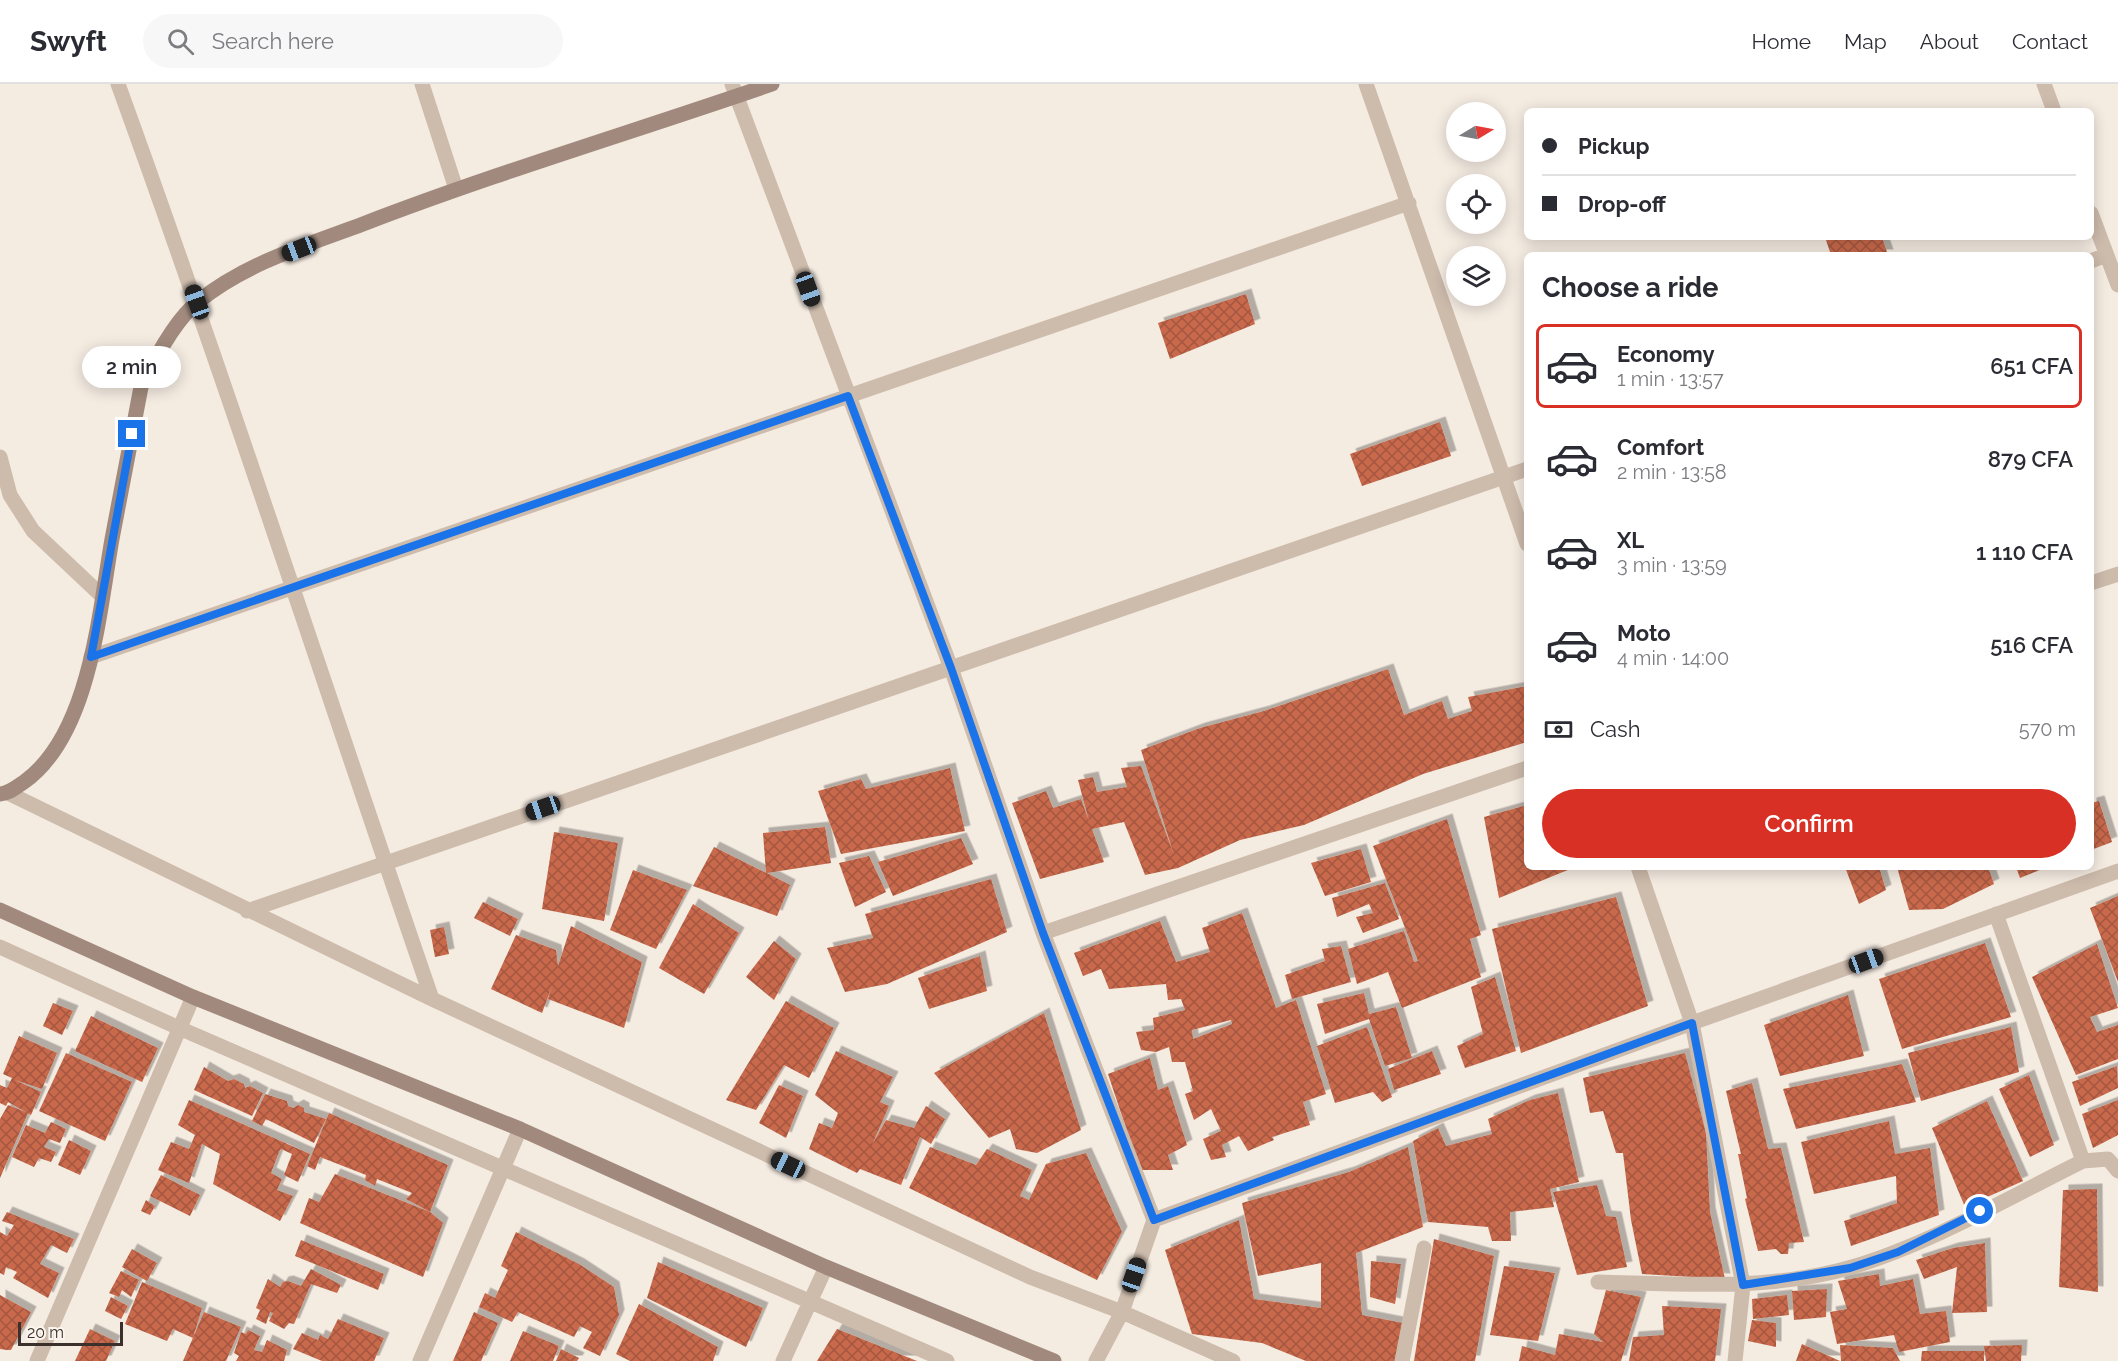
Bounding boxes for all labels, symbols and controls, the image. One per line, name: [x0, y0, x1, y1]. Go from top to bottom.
search box: [143, 14, 563, 68]
text: Swyft: [30, 25, 107, 58]
icon: search: [164, 25, 197, 58]
text: Search here: [212, 28, 334, 54]
text: Home: [1752, 29, 1811, 54]
text: Map: [1844, 29, 1887, 54]
text: About: [1920, 29, 1979, 54]
text: Contact: [2012, 29, 2088, 54]
north arrow: [1446, 102, 1506, 162]
map controls: [1446, 102, 1506, 306]
text: Pickup: [1578, 133, 1650, 159]
button: locate: [1446, 174, 1506, 234]
text: Drop-off: [1578, 191, 1666, 217]
car: [279, 234, 319, 264]
button: layers: [1446, 246, 1506, 306]
car: [793, 269, 823, 309]
text: Choose a ride: [1542, 272, 1718, 303]
car: [182, 282, 212, 322]
icon: car: [1545, 339, 1599, 393]
text: Economy: [1617, 341, 1715, 367]
callout: 2 min: [82, 347, 182, 389]
text: 651 CFA: [1990, 353, 2073, 379]
text: 2 min: [106, 355, 157, 379]
text: 1 min · 13:57: [1617, 367, 1724, 391]
route end: [118, 420, 145, 447]
icon: car: [1545, 432, 1599, 486]
text: Comfort: [1617, 434, 1704, 460]
text: 879 CFA: [1988, 446, 2073, 472]
text: 2 min · 13:58: [1617, 460, 1727, 484]
icon: car: [1545, 525, 1599, 579]
text: XL: [1617, 527, 1644, 553]
text: 1 110 CFA: [1976, 539, 2073, 565]
text: 3 min · 13:59: [1617, 553, 1727, 577]
icon: car: [1545, 618, 1599, 672]
text: Moto: [1617, 620, 1671, 646]
text: 516 CFA: [1990, 632, 2073, 658]
text: 4 min · 14:00: [1617, 646, 1729, 670]
icon: cash: [1542, 713, 1575, 746]
text: Cash: [1590, 716, 1641, 742]
text: 570 m: [2019, 717, 2076, 741]
button: Confirm: [1542, 789, 2076, 858]
car: [523, 794, 563, 822]
car: [1846, 946, 1886, 976]
car: [768, 1149, 808, 1181]
route start: [1966, 1197, 1993, 1224]
car: [1120, 1255, 1148, 1295]
scale bar: [18, 1319, 123, 1346]
text: 20 m: [27, 1323, 64, 1342]

